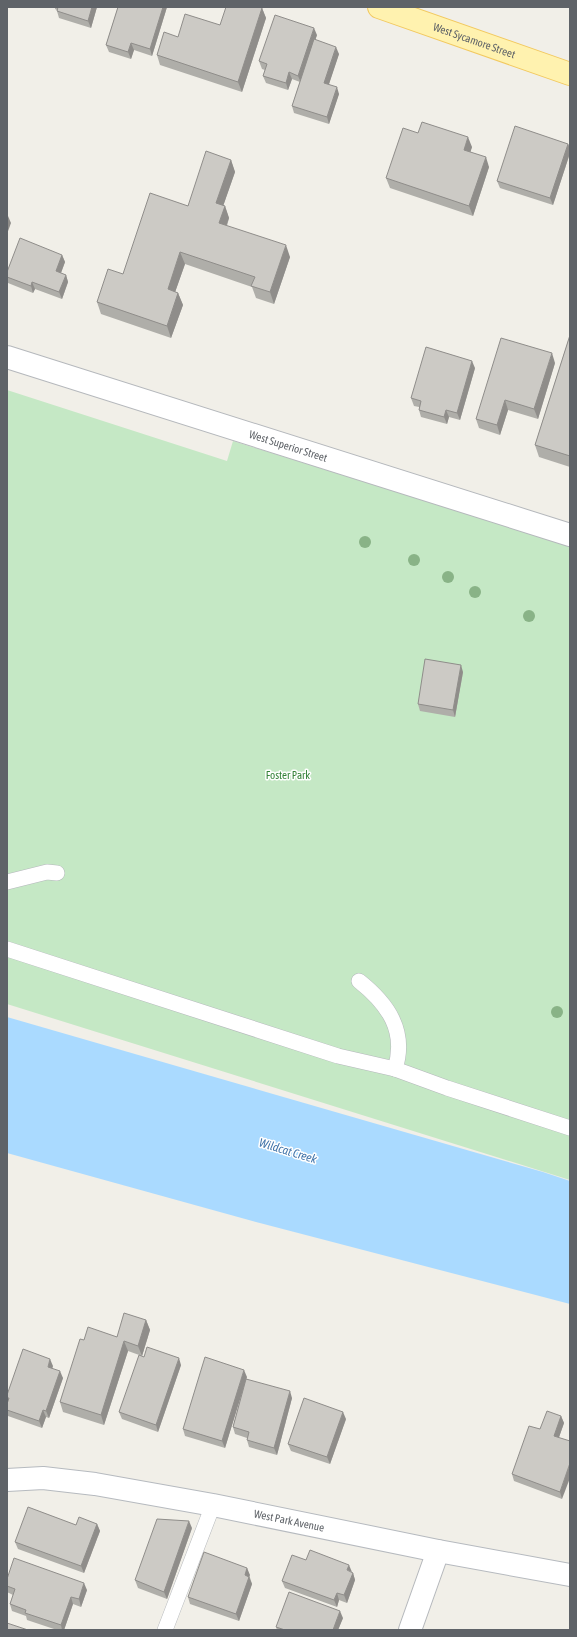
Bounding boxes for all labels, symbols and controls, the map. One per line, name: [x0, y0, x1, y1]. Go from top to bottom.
street label: West Sycamore Street: [432, 20, 517, 60]
street label: West Superior Street: [248, 428, 329, 464]
park label: Foster Park: [266, 769, 310, 781]
water label: Wildcat Creek: [257, 1136, 319, 1167]
street label: West Park Avenue: [253, 1508, 325, 1534]

